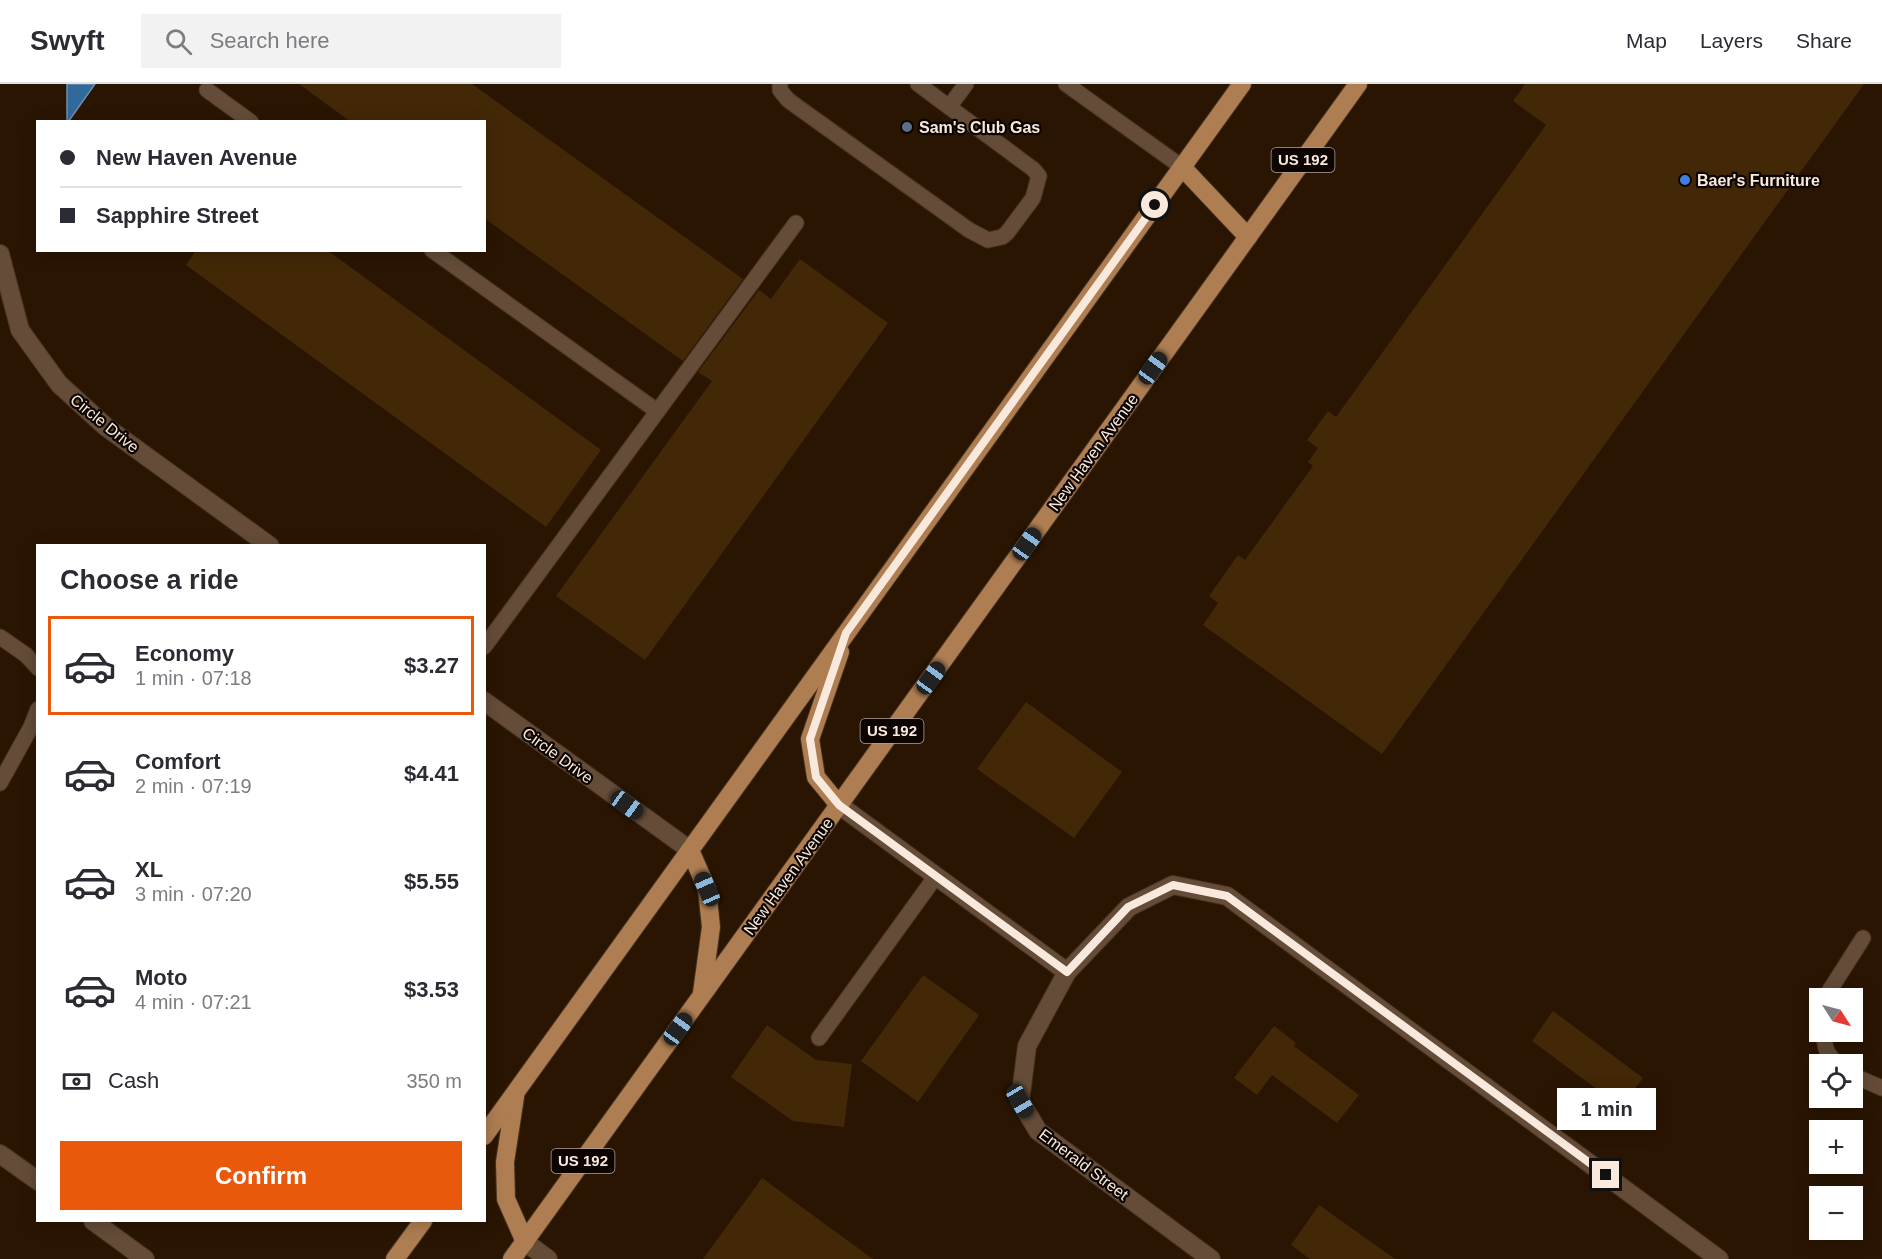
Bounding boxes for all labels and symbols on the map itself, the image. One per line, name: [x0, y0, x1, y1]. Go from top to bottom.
place label: Sam's Club Gas: [919, 119, 1040, 136]
marker: Sam's Club Gas: [900, 120, 914, 134]
road number: US 192: [1272, 148, 1334, 172]
place label: Baer's Furniture: [1697, 172, 1820, 189]
marker: Baer's Furniture: [1678, 173, 1692, 187]
route start: [1141, 191, 1168, 218]
car: [1135, 348, 1171, 388]
street label: New Haven Avenue: [1045, 390, 1142, 514]
street label: Circle Drive: [67, 391, 142, 456]
car: [1009, 524, 1045, 564]
car: [913, 658, 949, 698]
road number: US 192: [860, 719, 924, 743]
street label: Circle Drive: [519, 724, 596, 787]
car: [607, 787, 647, 823]
street label: New Haven Avenue: [740, 814, 837, 938]
car: [691, 869, 723, 909]
north arrow: [1809, 988, 1863, 1042]
car: [660, 1009, 696, 1049]
car: [1003, 1081, 1037, 1121]
callout: 1 min: [1556, 1088, 1656, 1130]
street label: Emerald Street: [1036, 1125, 1132, 1204]
road number: US 192: [552, 1149, 614, 1173]
route end: [1592, 1161, 1619, 1188]

